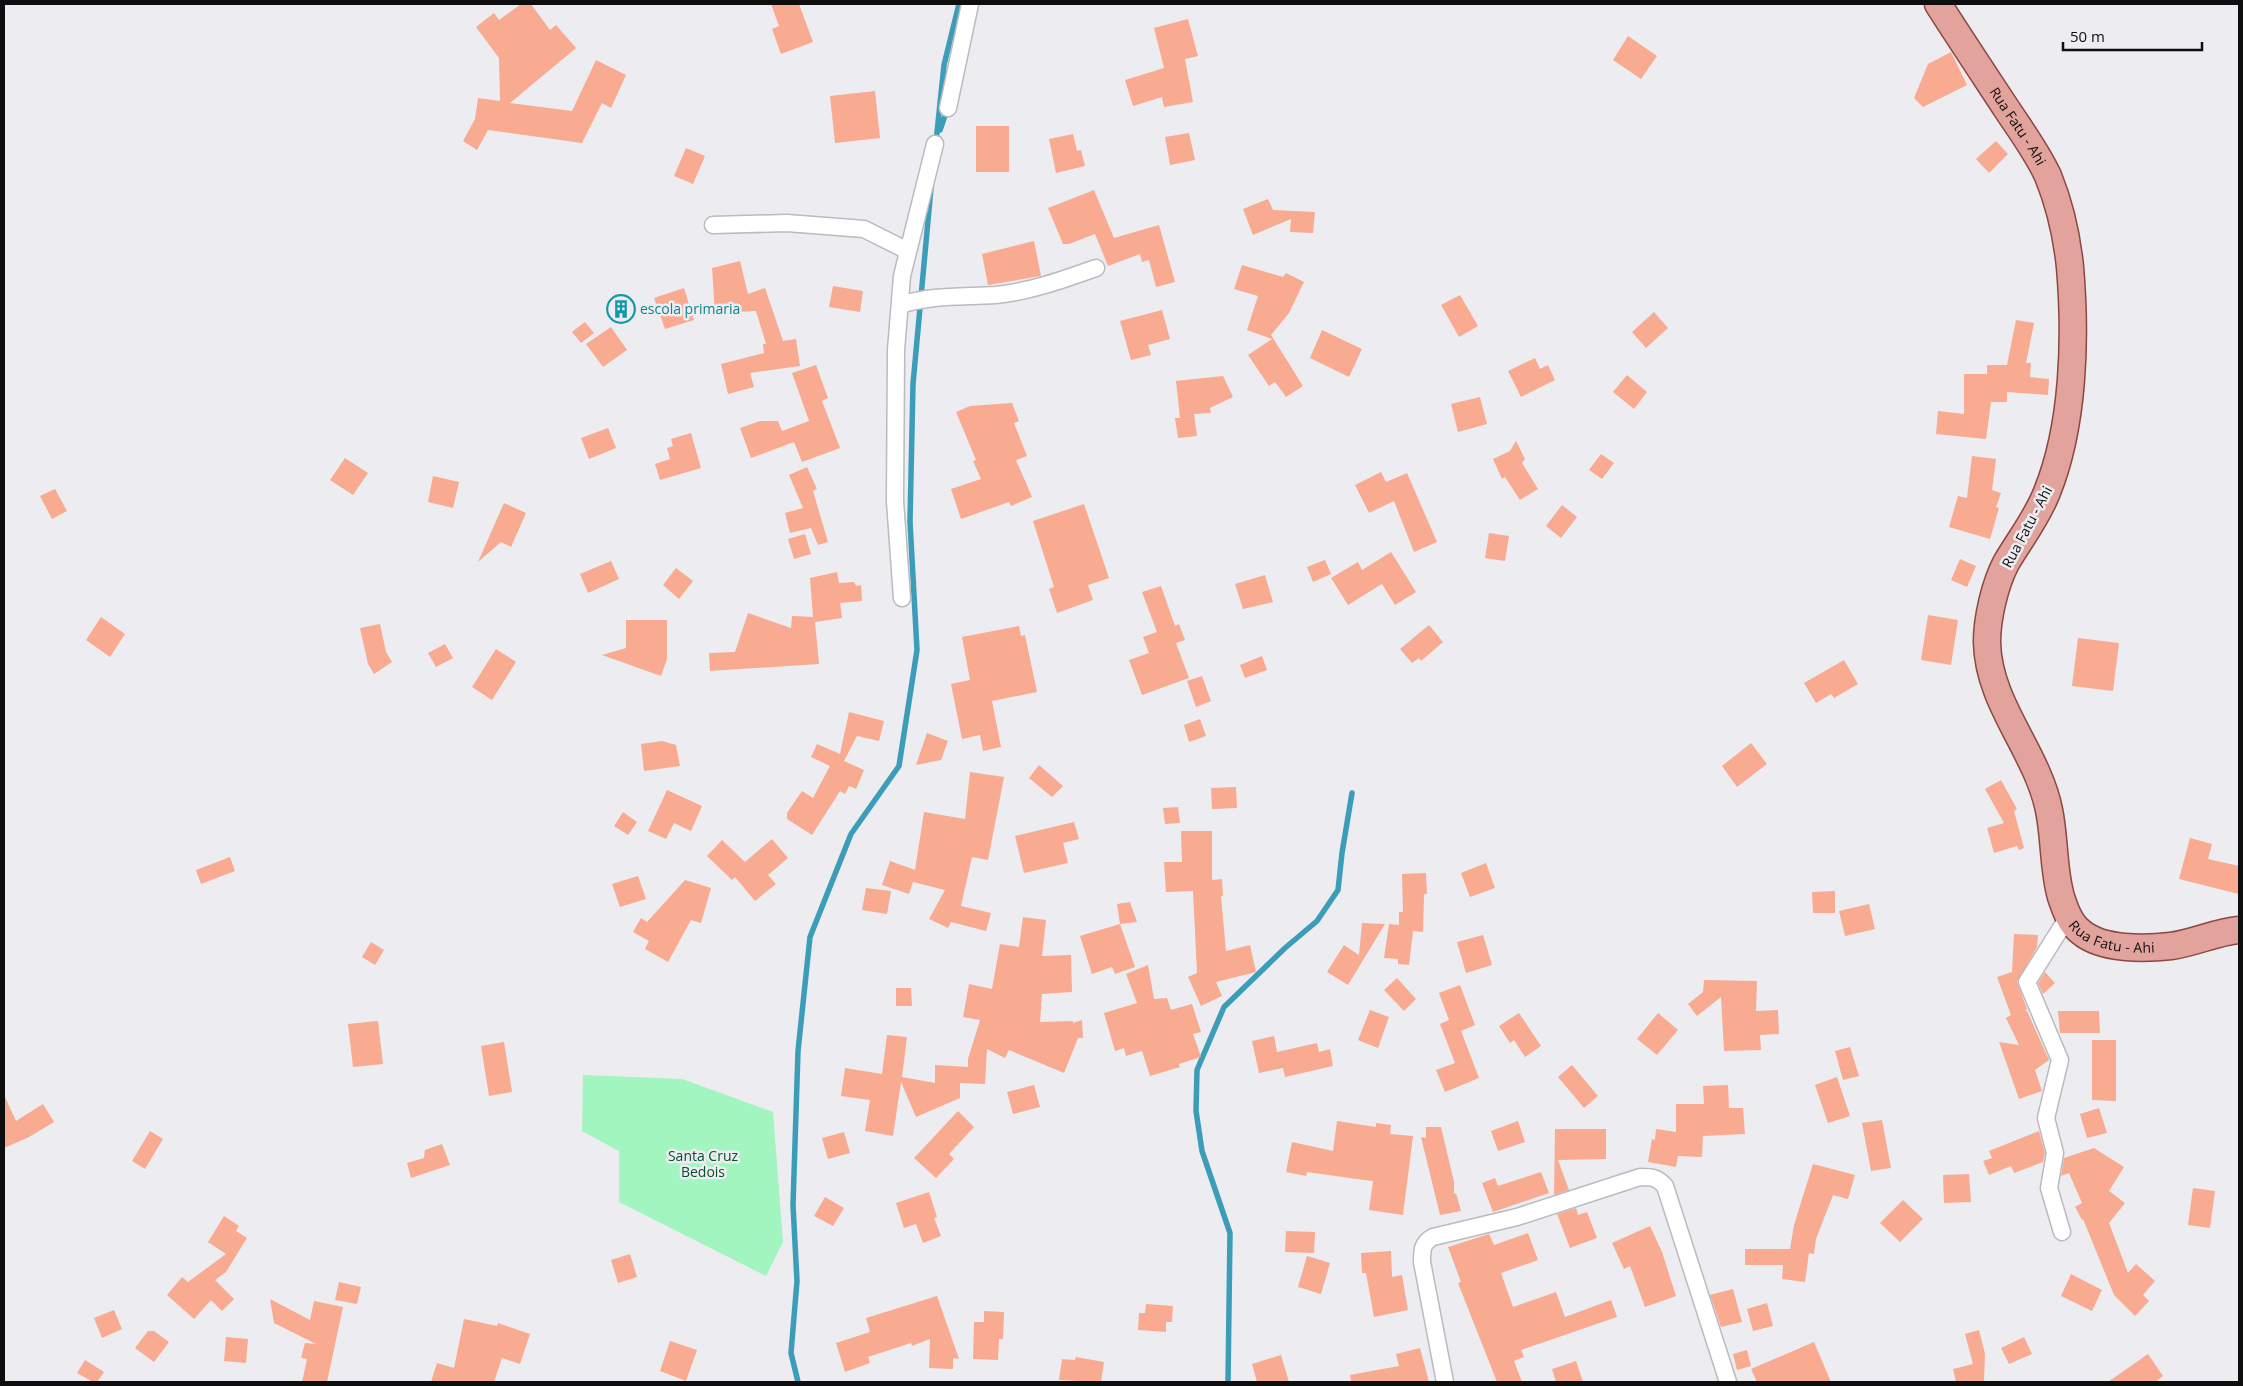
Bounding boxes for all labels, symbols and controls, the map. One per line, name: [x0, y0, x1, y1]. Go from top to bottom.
scale bar: [2063, 20, 2202, 52]
text: 50 m: [2070, 26, 2105, 46]
street label: Rua Fatu - Ahi: [1986, 83, 2051, 169]
building icon: escola primaria: [606, 294, 636, 324]
place label: escola primaria: [640, 299, 740, 318]
street label: Rua Fatu - Ahi: [1997, 483, 2056, 571]
street label: Rua Fatu - Ahi: [2065, 916, 2155, 957]
park label: Santa Cruz Bedois: [668, 1146, 739, 1181]

